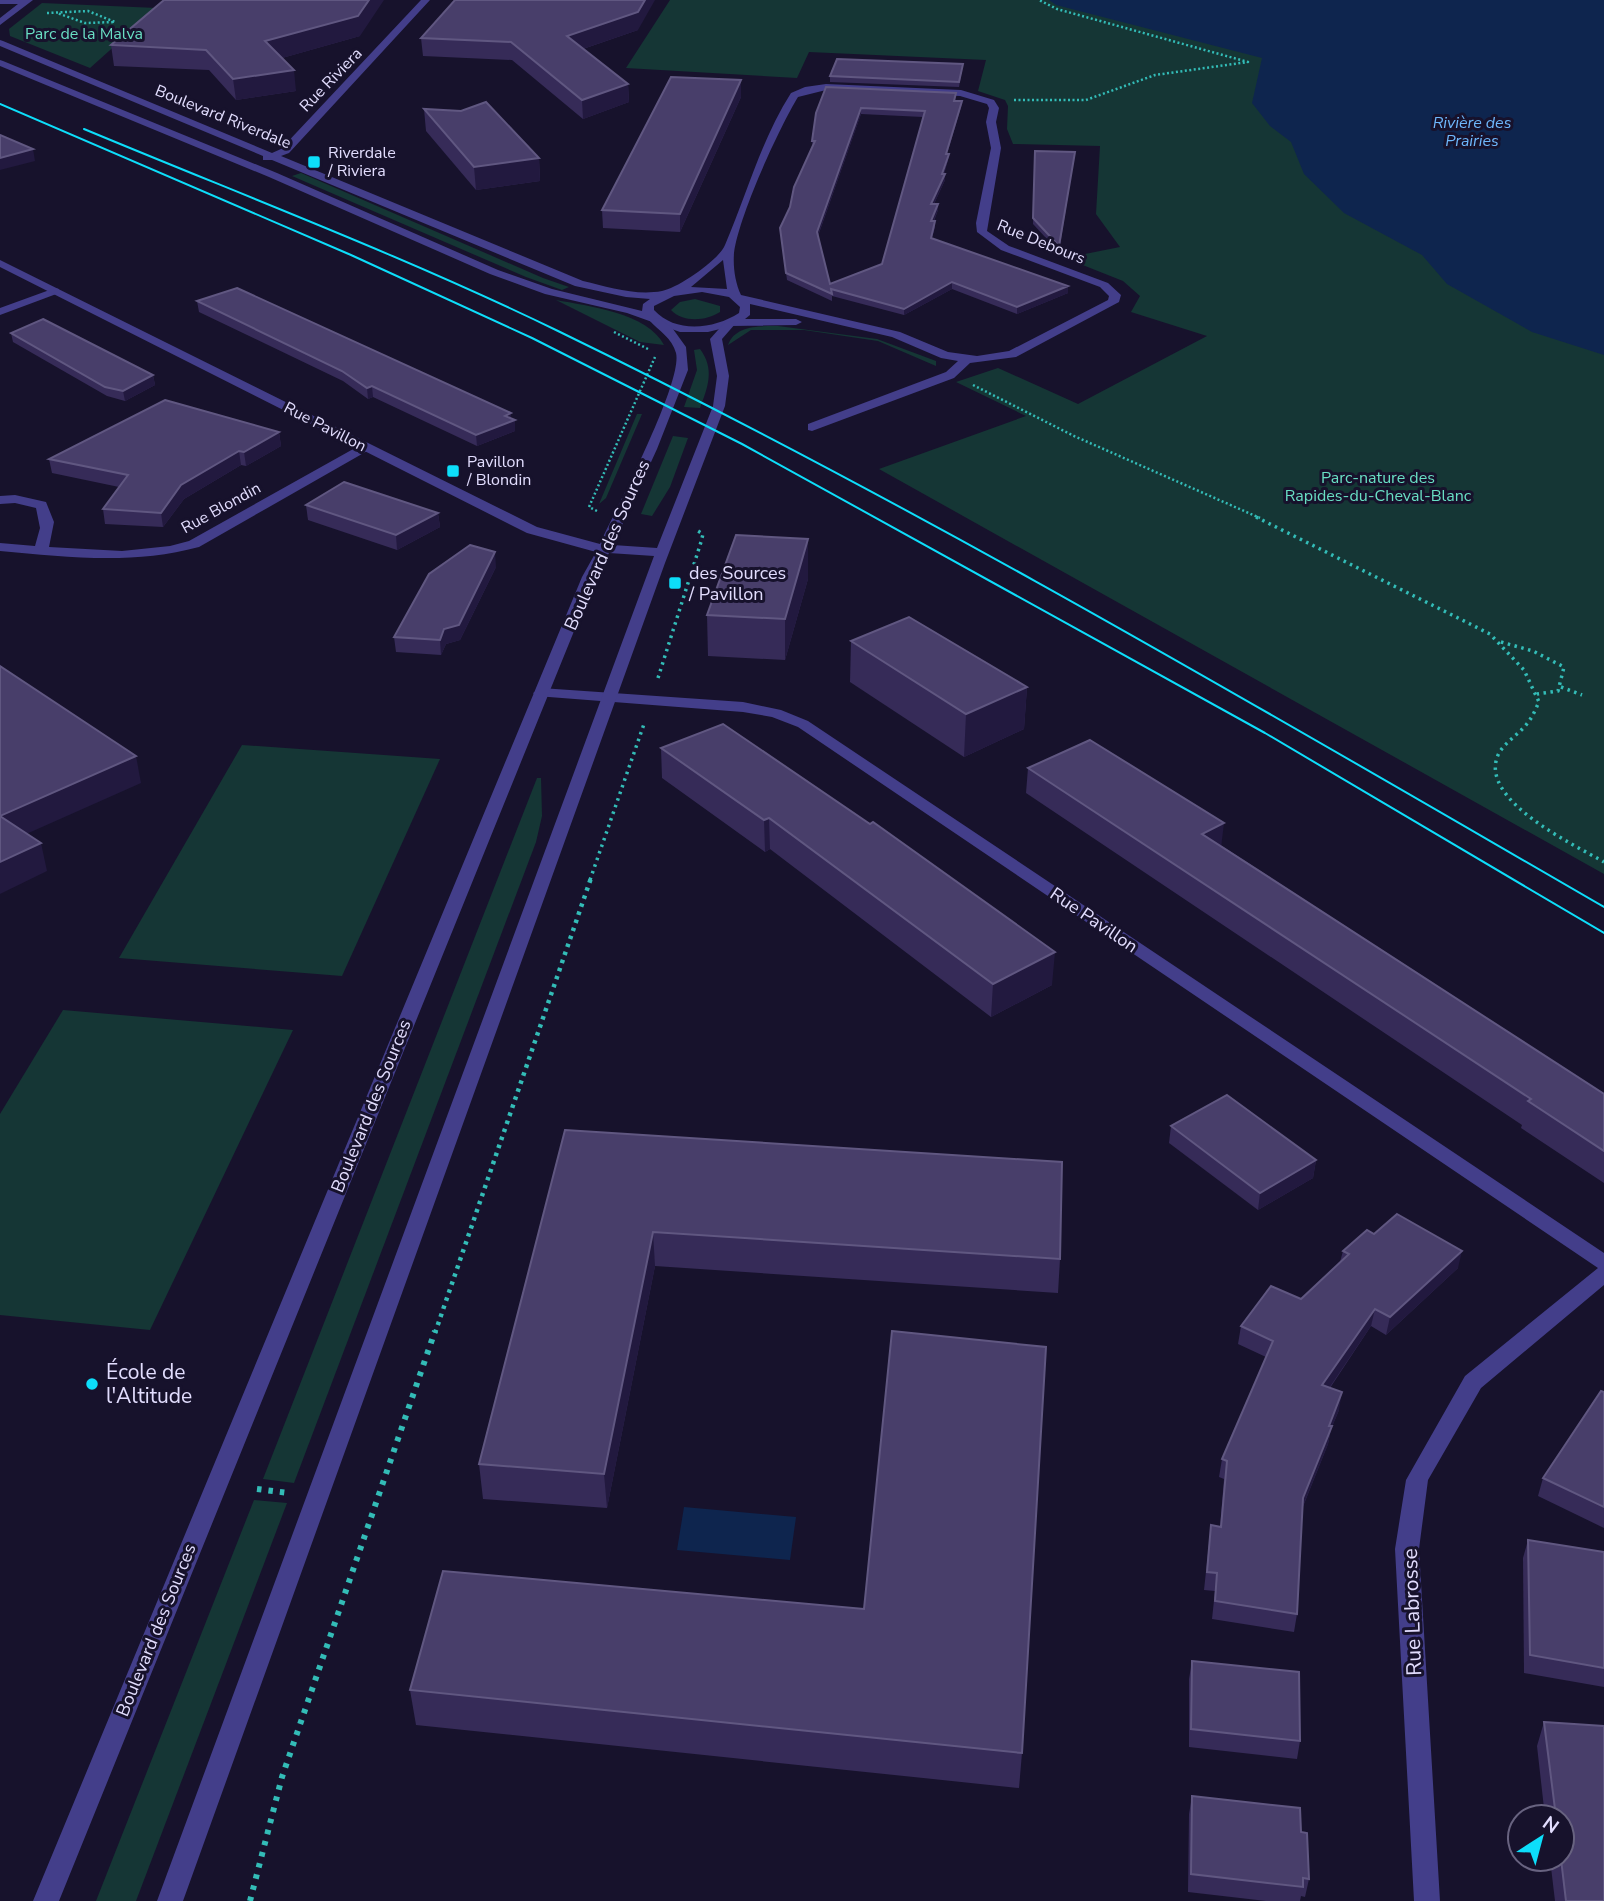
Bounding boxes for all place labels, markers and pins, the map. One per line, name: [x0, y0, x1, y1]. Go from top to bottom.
place label: Riverdale / Riviera: [327, 142, 396, 182]
marker: Riverdale / Riviera: [306, 154, 322, 170]
place label: Pavillon / Blondin: [466, 451, 531, 491]
marker: Pavillon / Blondin: [445, 463, 461, 479]
place label: des Sources / Pavillon: [688, 561, 786, 606]
marker: des Sources / Pavillon: [667, 575, 683, 591]
place label: École de l'Altitude: [106, 1358, 192, 1410]
marker: École de l'Altitude: [84, 1376, 100, 1392]

